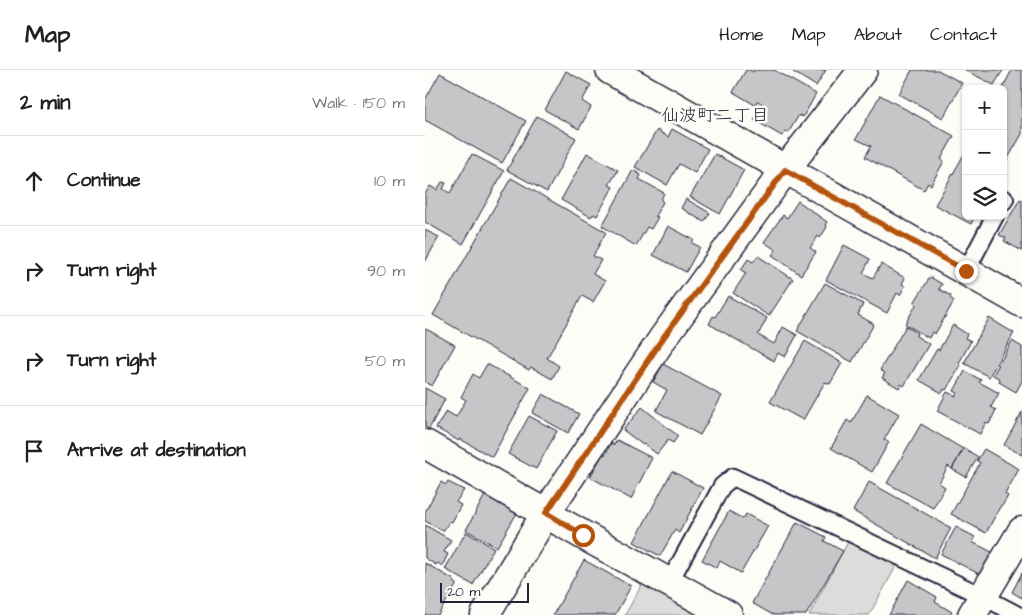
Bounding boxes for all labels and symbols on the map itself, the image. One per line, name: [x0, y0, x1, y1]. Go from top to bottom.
district label: 仙波町二丁目: [661, 103, 769, 128]
route end: [955, 260, 978, 283]
route start: [572, 524, 595, 547]
scale bar: [440, 580, 529, 603]

